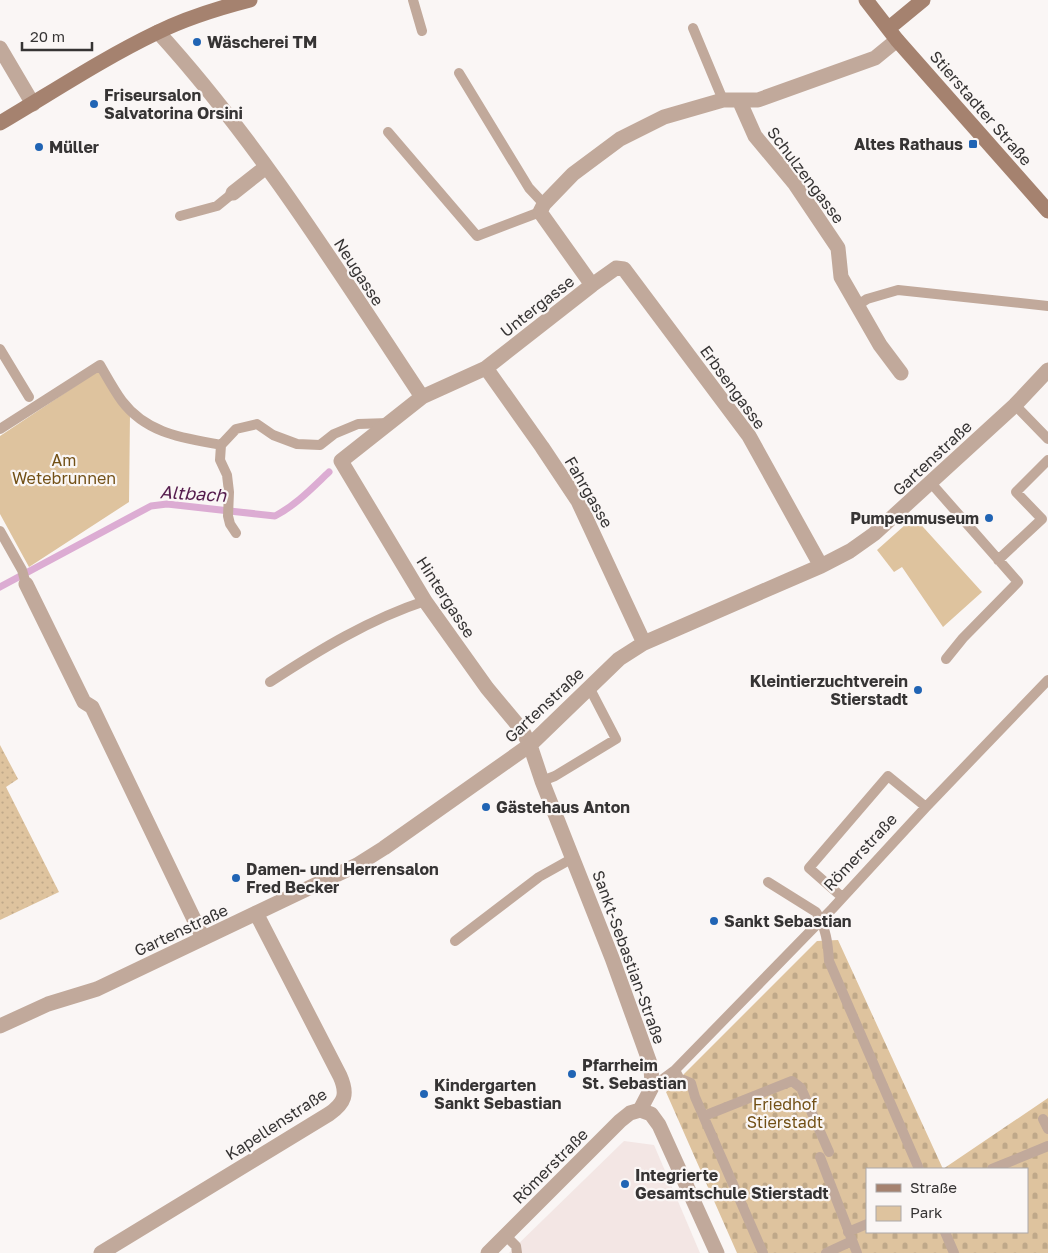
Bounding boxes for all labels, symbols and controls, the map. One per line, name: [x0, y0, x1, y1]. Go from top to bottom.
scale bar: [22, 20, 92, 52]
text: 20 m: [30, 27, 65, 45]
place label: Wäscherei TM: [207, 32, 317, 52]
marker: Wäscherei TM: [191, 36, 203, 48]
street label: Stierstadter Straße: [926, 46, 1036, 170]
place label: Friseursalon Salvatorina Orsini: [104, 85, 243, 123]
marker: Friseursalon Salvatorina Orsini: [88, 98, 100, 110]
street label: Schulzengasse: [763, 123, 849, 227]
place label: Altes Rathaus: [854, 134, 963, 154]
place label: Müller: [49, 137, 99, 157]
marker: Altes Rathaus: [967, 138, 979, 150]
marker: Müller: [33, 141, 45, 153]
street label: Neugasse: [330, 235, 388, 309]
street label: Untergasse: [496, 271, 578, 341]
street label: Erbsengasse: [696, 341, 770, 433]
street label: Gartenstraße: [888, 416, 976, 500]
park label: Am Wetebrunnen: [12, 450, 116, 488]
street label: Fahrgasse: [561, 453, 617, 531]
water label: Altbach: [159, 480, 228, 506]
place label: Pumpenmuseum: [850, 508, 979, 528]
marker: Pumpenmuseum: [983, 512, 995, 524]
street label: Hintergasse: [412, 553, 480, 641]
street label: Gartenstraße: [500, 663, 588, 747]
place label: Kleintierzuchtverein Stierstadt: [750, 671, 908, 709]
marker: Kleintierzuchtverein Stierstadt: [912, 684, 924, 696]
place label: Gästehaus Anton: [496, 797, 630, 817]
marker: Gästehaus Anton: [480, 801, 492, 813]
street label: Römerstraße: [819, 809, 901, 895]
place label: Damen- und Herrensalon Fred Becker: [246, 859, 439, 897]
street label: Sankt-Sebastian-Straße: [588, 868, 670, 1046]
marker: Damen- und Herrensalon Fred Becker: [230, 872, 242, 884]
street label: Gartenstraße: [131, 900, 231, 960]
place label: Sankt Sebastian: [724, 911, 852, 931]
marker: Sankt Sebastian: [708, 915, 720, 927]
place label: Pfarrheim St. Sebastian: [582, 1055, 686, 1093]
marker: Pfarrheim St. Sebastian: [566, 1068, 578, 1080]
place label: Kindergarten Sankt Sebastian: [434, 1075, 562, 1113]
street label: Kapellenstraße: [222, 1084, 330, 1164]
marker: Kindergarten Sankt Sebastian: [418, 1088, 430, 1100]
park label: Friedhof Stierstadt: [747, 1094, 823, 1132]
street label: Römerstraße: [508, 1124, 592, 1208]
place label: Integrierte Gesamtschule Stierstadt: [635, 1165, 829, 1203]
legend: [866, 1168, 1028, 1233]
marker: Integrierte Gesamtschule Stierstadt: [619, 1178, 631, 1190]
text: Straße: [910, 1178, 957, 1196]
text: Park: [910, 1203, 943, 1221]

